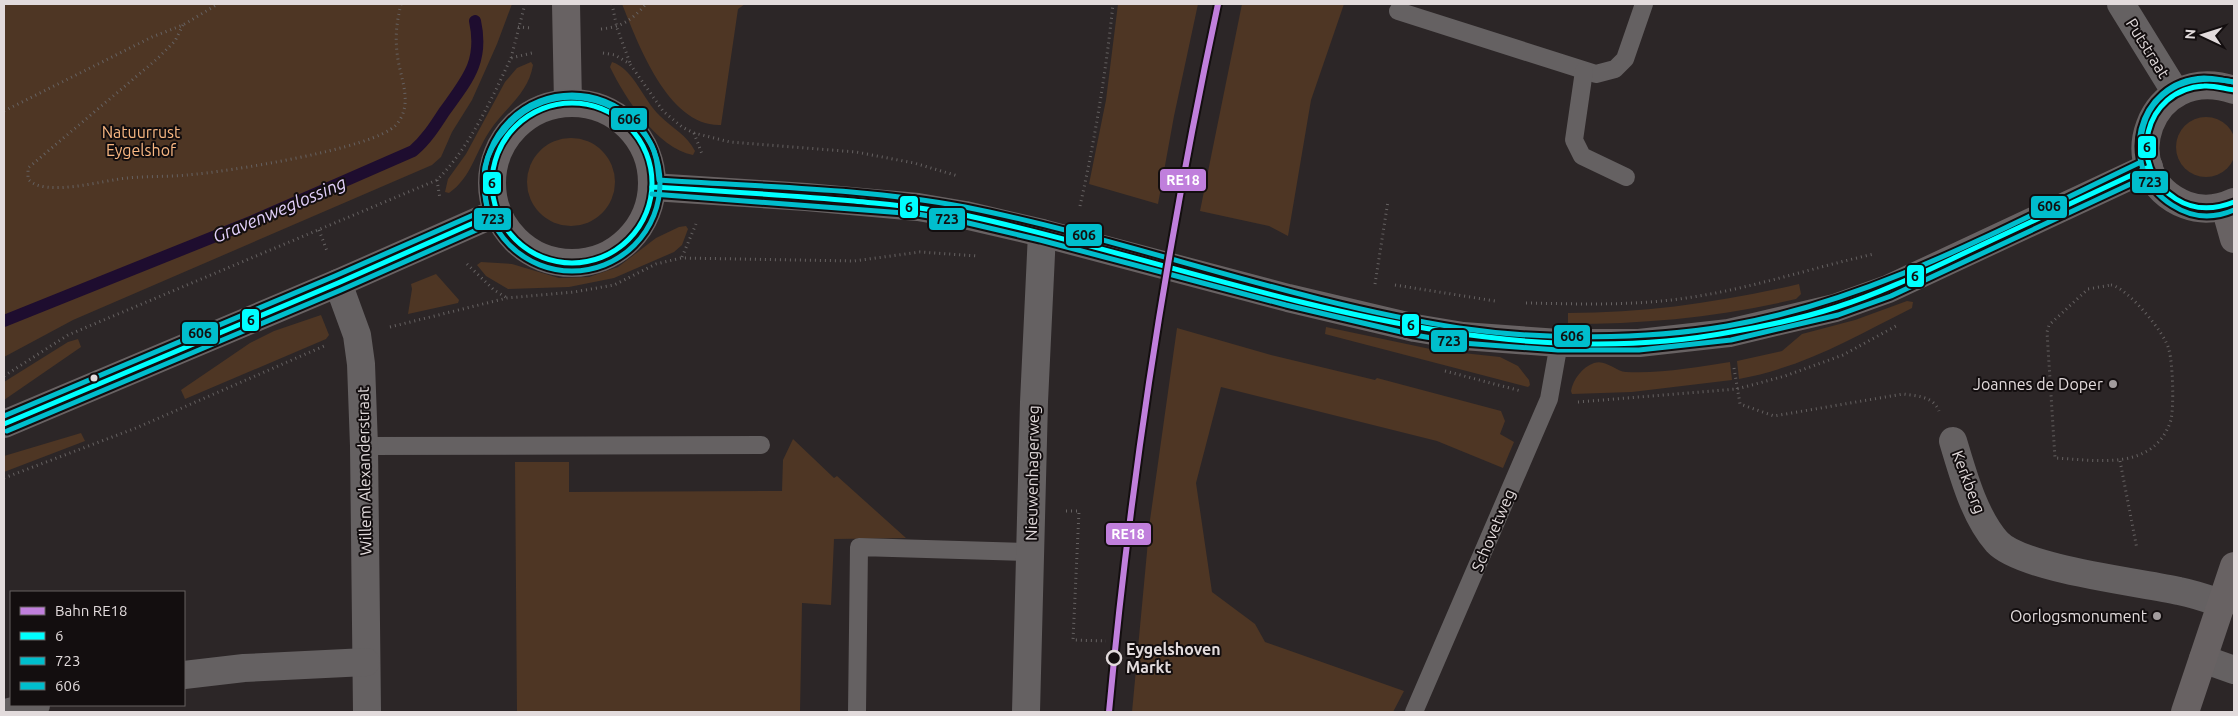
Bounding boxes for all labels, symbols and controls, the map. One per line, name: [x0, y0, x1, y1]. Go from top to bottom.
north arrow: [2178, 10, 2228, 60]
street label: Putstraat: [2123, 15, 2174, 82]
text: N: [2182, 28, 2198, 40]
line badge: 606: [610, 107, 648, 131]
text: 606: [617, 111, 641, 127]
park label: Natuurrust Eygelshof: [102, 123, 181, 159]
line badge: 6: [2137, 135, 2157, 159]
text: 6: [2143, 139, 2151, 155]
line badge: RE18: [1159, 168, 1207, 192]
line badge: 723: [2131, 170, 2169, 194]
line badge: 6: [482, 171, 502, 195]
water label: Gravenweglossing: [209, 172, 349, 246]
text: RE18: [1166, 172, 1200, 188]
text: 723: [2138, 174, 2162, 190]
text: 6: [488, 175, 496, 191]
line badge: 6: [899, 195, 919, 219]
line badge: 606: [2030, 195, 2068, 219]
text: 606: [2037, 198, 2061, 214]
text: 6: [905, 199, 913, 215]
line badge: 723: [473, 207, 512, 231]
line badge: 723: [928, 207, 966, 231]
text: 723: [481, 211, 505, 227]
text: 723: [935, 211, 959, 227]
line badge: 606: [1065, 223, 1103, 247]
text: 606: [1072, 227, 1096, 243]
line badge: 6: [1906, 264, 1925, 288]
text: 6: [1911, 268, 1919, 284]
line badge: 6: [241, 308, 260, 332]
text: 6: [247, 312, 255, 328]
line badge: 6: [1401, 313, 1420, 337]
text: 6: [1407, 317, 1415, 333]
line badge: 606: [181, 321, 219, 345]
line badge: 606: [1553, 324, 1591, 348]
text: 606: [188, 325, 212, 341]
text: 606: [1560, 328, 1584, 344]
line badge: 723: [1430, 329, 1468, 353]
text: 723: [1437, 333, 1461, 349]
unlabelled marker: [89, 373, 99, 383]
place label: Joannes de Doper: [1973, 375, 2103, 393]
marker: Joannes de Doper: [2107, 378, 2119, 390]
street label: Willem Alexanderstraat: [354, 386, 374, 556]
street label: Nieuwenhagerweg: [1022, 405, 1042, 541]
street label: Kerkberg: [1949, 448, 1989, 516]
street label: Schovetweg: [1468, 486, 1518, 574]
line badge: RE18: [1105, 522, 1152, 546]
text: RE18: [1111, 526, 1145, 542]
legend: [10, 591, 185, 706]
text: Bahn RE18: [55, 602, 128, 619]
place label: Oorlogsmonument: [2010, 607, 2148, 625]
marker: Oorlogsmonument: [2151, 610, 2163, 622]
text: 6: [55, 627, 63, 644]
place label: Eygelshoven Markt: [1126, 640, 1221, 676]
marker: Eygelshoven Markt: [1106, 650, 1122, 666]
text: 723: [55, 652, 80, 669]
text: 606: [55, 677, 80, 694]

